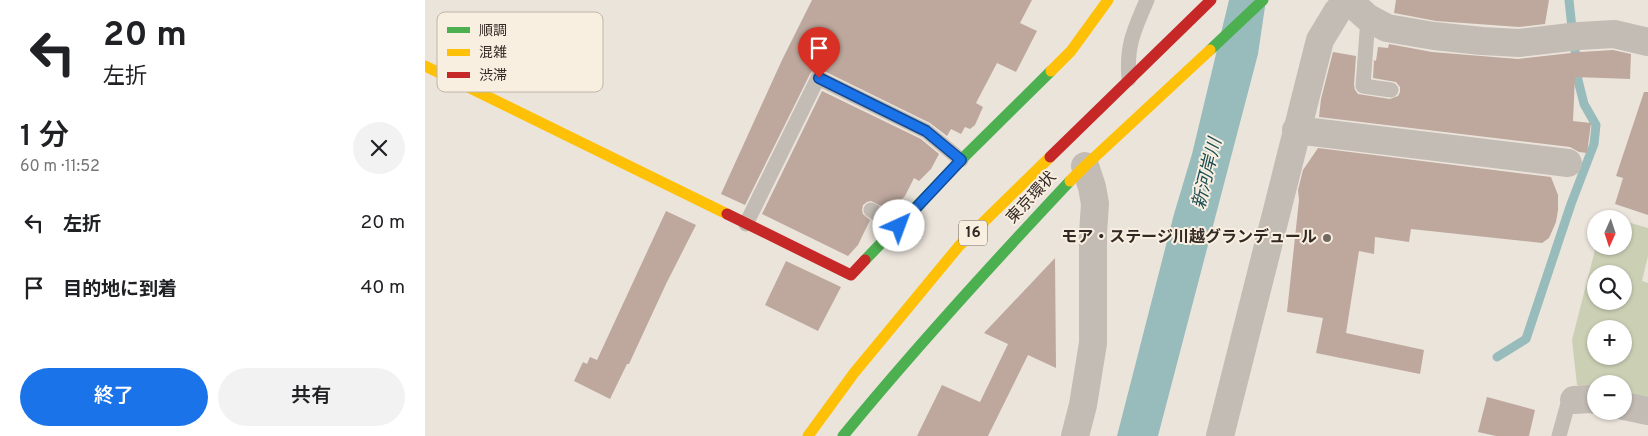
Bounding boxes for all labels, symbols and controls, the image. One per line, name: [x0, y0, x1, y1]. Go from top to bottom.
legend: [437, 12, 603, 92]
text: 20 m: [103, 14, 187, 58]
icon: left: [20, 20, 85, 85]
text: 順調: [479, 23, 507, 40]
pin: [798, 27, 840, 78]
icon: arrive: [805, 34, 833, 62]
text: 混雑: [479, 44, 507, 62]
text: 左折: [103, 64, 147, 91]
text: 渋滞: [479, 68, 507, 85]
text: 1 分: [20, 119, 69, 156]
button: close: [353, 122, 405, 174]
water label: 新河岸川: [1188, 134, 1228, 212]
text: 60 m · 11:52: [20, 157, 100, 177]
street label: 東京環状: [1003, 168, 1061, 228]
position arrow: [872, 199, 924, 251]
icon: left: [20, 209, 48, 237]
north arrow: [1587, 210, 1633, 255]
map controls: [1587, 210, 1632, 420]
text: 20 m: [361, 211, 405, 235]
text: 左折: [63, 213, 101, 237]
road number: 16: [959, 220, 987, 246]
place label: モア・ステージ川越グランデュール: [1061, 227, 1317, 248]
marker: モア・ステージ川越グランデュール: [1321, 232, 1333, 244]
button: search: [1587, 265, 1632, 310]
icon: arrive: [20, 274, 48, 302]
text: 40 m: [360, 276, 405, 300]
text: 目的地に到着: [63, 278, 177, 302]
button: +: [1587, 320, 1632, 365]
button: 終了: [20, 368, 208, 426]
button: 共有: [218, 368, 405, 426]
button: −: [1587, 375, 1632, 420]

